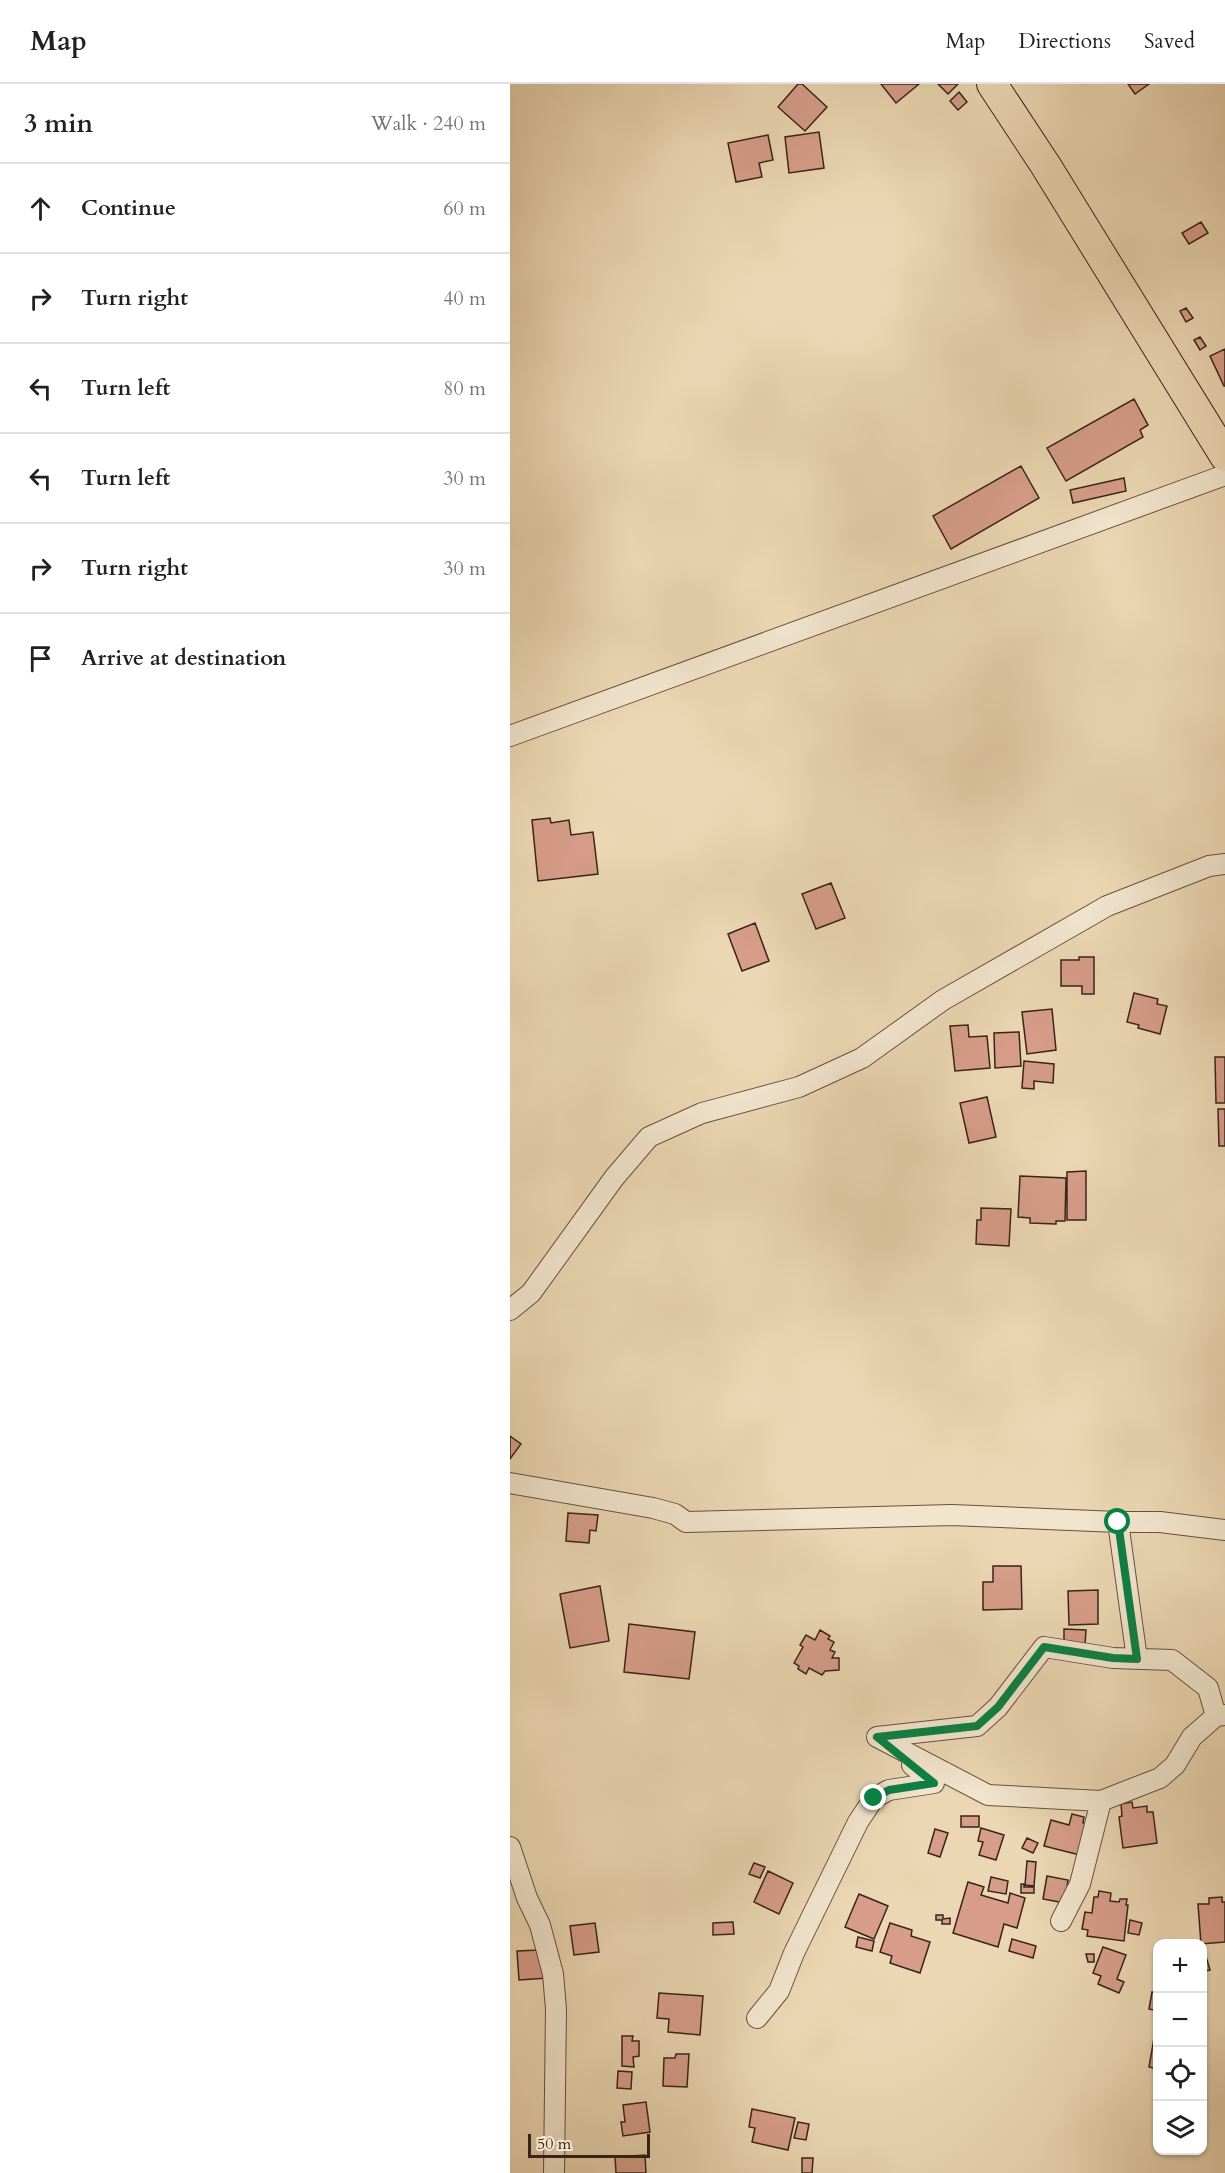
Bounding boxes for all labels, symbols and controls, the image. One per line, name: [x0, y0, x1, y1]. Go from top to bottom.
text: Map: [30, 22, 87, 60]
text: Map: [945, 27, 985, 56]
text: Directions: [1018, 27, 1111, 56]
text: Saved: [1144, 27, 1195, 56]
text: 3 min: [24, 106, 93, 141]
text: Walk · 240 m: [371, 110, 486, 137]
icon: ahead: [24, 192, 57, 225]
text: Continue: [81, 193, 176, 223]
text: 60 m: [443, 195, 486, 222]
icon: right: [24, 282, 57, 315]
text: Turn right: [81, 283, 188, 313]
text: 40 m: [443, 285, 486, 312]
icon: left: [24, 372, 57, 405]
text: Turn left: [81, 373, 170, 403]
text: 80 m: [443, 375, 486, 402]
icon: left: [24, 462, 57, 495]
text: Turn left: [81, 463, 170, 493]
text: 30 m: [443, 465, 486, 492]
icon: right: [24, 552, 57, 585]
text: Turn right: [81, 553, 188, 583]
text: 30 m: [443, 555, 486, 582]
icon: arrive: [24, 642, 57, 675]
text: Arrive at destination: [81, 643, 286, 673]
route start: [1104, 1508, 1130, 1534]
route end: [860, 1784, 886, 1810]
map controls: [1153, 1939, 1207, 2155]
button: +: [1153, 1939, 1207, 1993]
button: −: [1153, 1993, 1207, 2047]
button: locate: [1153, 2047, 1207, 2101]
button: layers: [1153, 2101, 1207, 2155]
scale bar: [528, 2131, 650, 2158]
text: 50 m: [537, 2133, 571, 2155]

